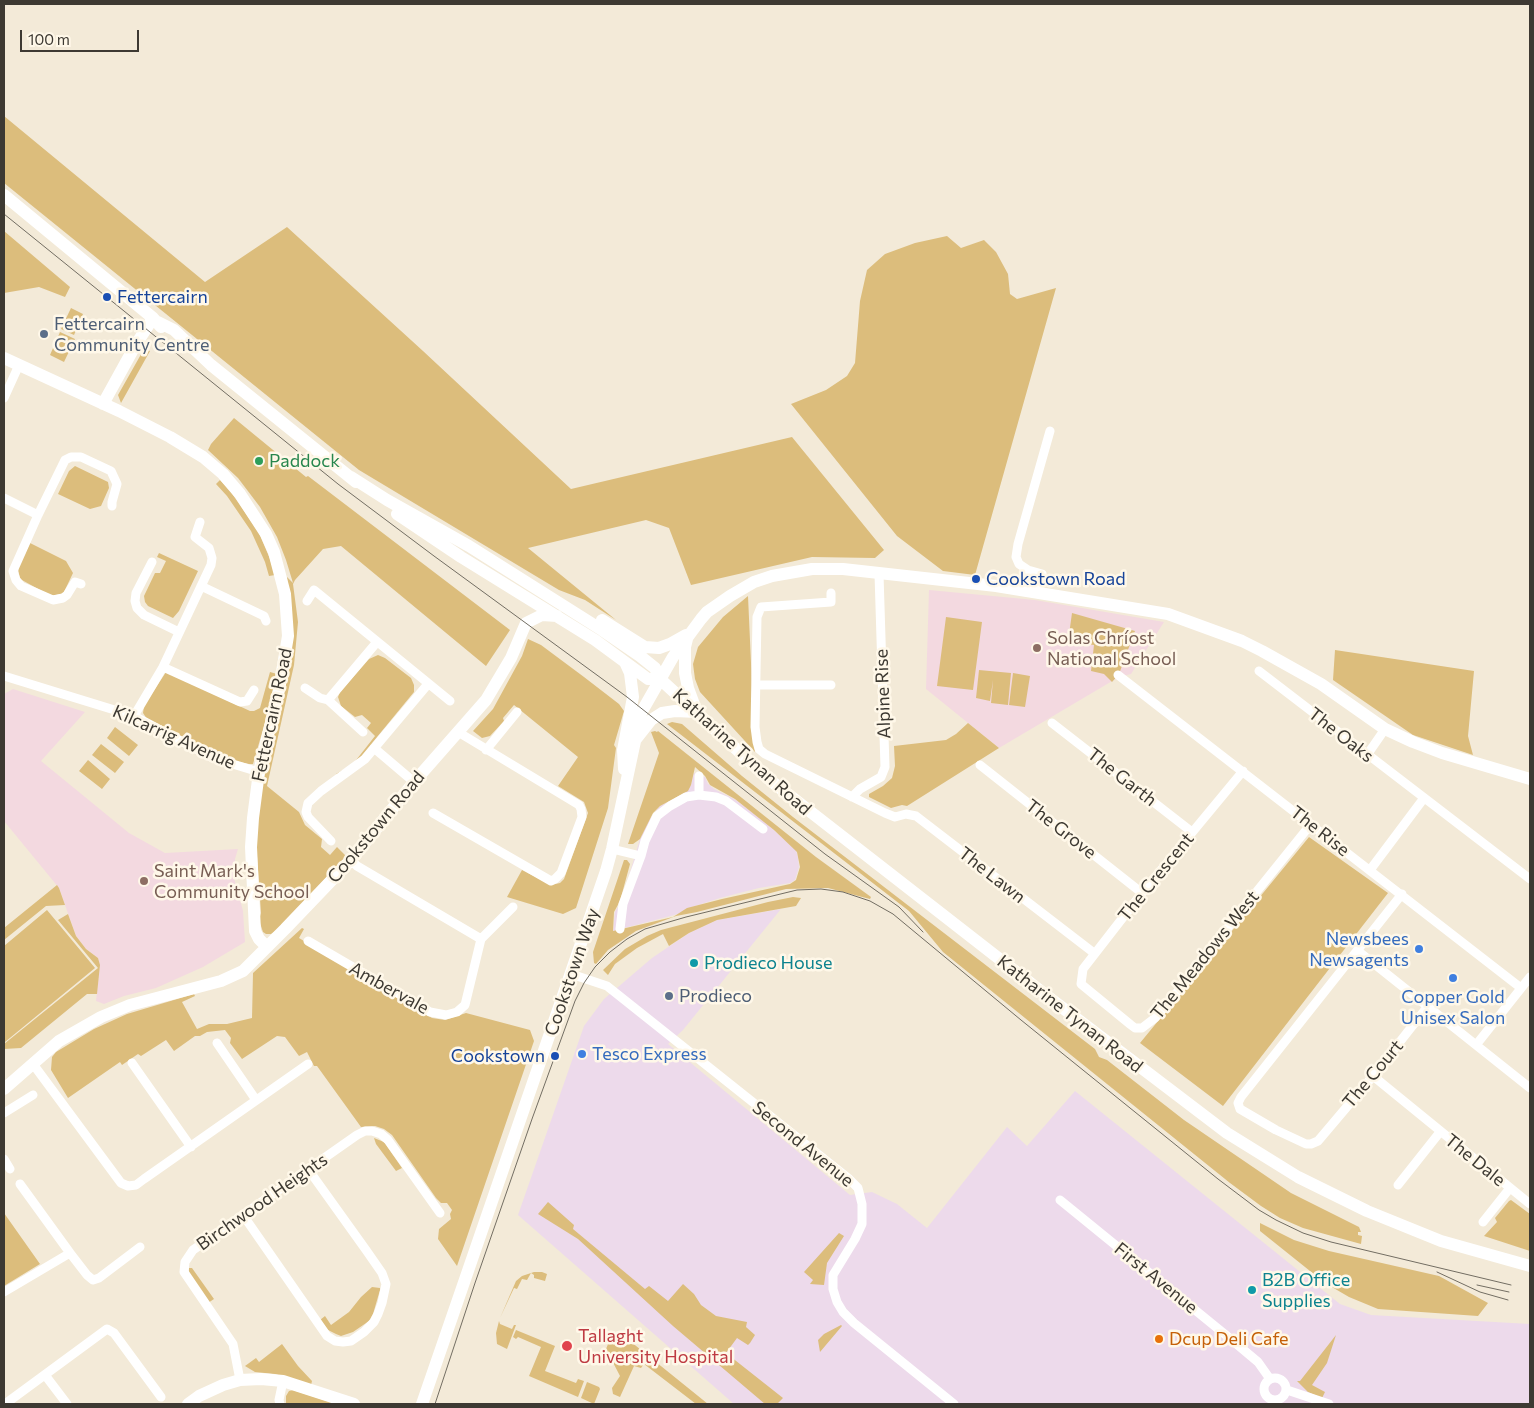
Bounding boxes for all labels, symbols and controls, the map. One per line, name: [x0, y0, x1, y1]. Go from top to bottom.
scale bar: [22, 20, 141, 52]
text: 100 m: [28, 30, 70, 48]
place label: Fettercairn: [117, 286, 208, 308]
marker: Fettercairn: [101, 291, 113, 303]
place label: Fettercairn Community Centre: [54, 313, 210, 356]
marker: Fettercairn Community Centre: [38, 328, 50, 340]
place label: Paddock: [269, 450, 340, 472]
marker: Paddock: [253, 455, 265, 467]
place label: Cookstown Road: [986, 568, 1126, 590]
marker: Cookstown Road: [970, 573, 982, 585]
place label: Solas Chríost National School: [1047, 627, 1176, 670]
marker: Solas Chríost National School: [1031, 642, 1043, 654]
street label: Fettercairn Road: [247, 646, 297, 784]
street label: Alpine Rise: [871, 649, 895, 739]
street label: Katharine Tynan Road: [668, 684, 816, 820]
street label: Kilcarrig Avenue: [109, 700, 239, 774]
street label: The Oaks: [1304, 703, 1378, 767]
street label: The Garth: [1083, 743, 1161, 811]
street label: Cookstown Road: [323, 767, 429, 887]
street label: The Grove: [1021, 795, 1101, 863]
street label: The Rise: [1286, 801, 1354, 861]
street label: The Crescent: [1114, 828, 1198, 926]
street label: The Lawn: [954, 842, 1030, 908]
place label: Saint Mark's Community School: [154, 860, 309, 902]
marker: Saint Mark's Community School: [138, 875, 150, 887]
street label: The Meadows West: [1146, 886, 1264, 1024]
street label: Cookstown Way: [540, 905, 604, 1039]
place label: Newsbees Newsagents: [1309, 928, 1409, 971]
marker: Newsbees Newsagents: [1413, 943, 1425, 955]
street label: Katharine Tynan Road: [993, 950, 1147, 1078]
place label: Prodieco House: [704, 952, 833, 974]
street label: Ambervale: [345, 957, 433, 1019]
marker: Prodieco House: [688, 957, 700, 969]
marker: Copper Gold Unisex Salon: [1447, 972, 1459, 984]
place label: Prodieco: [679, 985, 752, 1007]
place label: Copper Gold Unisex Salon: [1401, 986, 1505, 1028]
marker: Prodieco: [663, 990, 675, 1002]
street label: The Court: [1338, 1035, 1408, 1113]
place label: Tesco Express: [592, 1043, 707, 1065]
place label: Cookstown: [451, 1045, 545, 1067]
marker: Tesco Express: [576, 1048, 588, 1060]
marker: Cookstown: [549, 1050, 561, 1062]
street label: Second Avenue: [748, 1097, 858, 1191]
street label: The Dale: [1440, 1129, 1510, 1191]
street label: Birchwood Heights: [192, 1149, 332, 1255]
street label: First Avenue: [1110, 1238, 1202, 1318]
place label: B2B Office Supplies: [1262, 1269, 1350, 1312]
marker: B2B Office Supplies: [1246, 1284, 1258, 1296]
place label: Tallaght University Hospital: [578, 1325, 733, 1368]
place label: Dcup Deli Cafe: [1169, 1328, 1289, 1350]
marker: Dcup Deli Cafe: [1153, 1333, 1165, 1345]
marker: Tallaght University Hospital: [560, 1339, 574, 1353]

